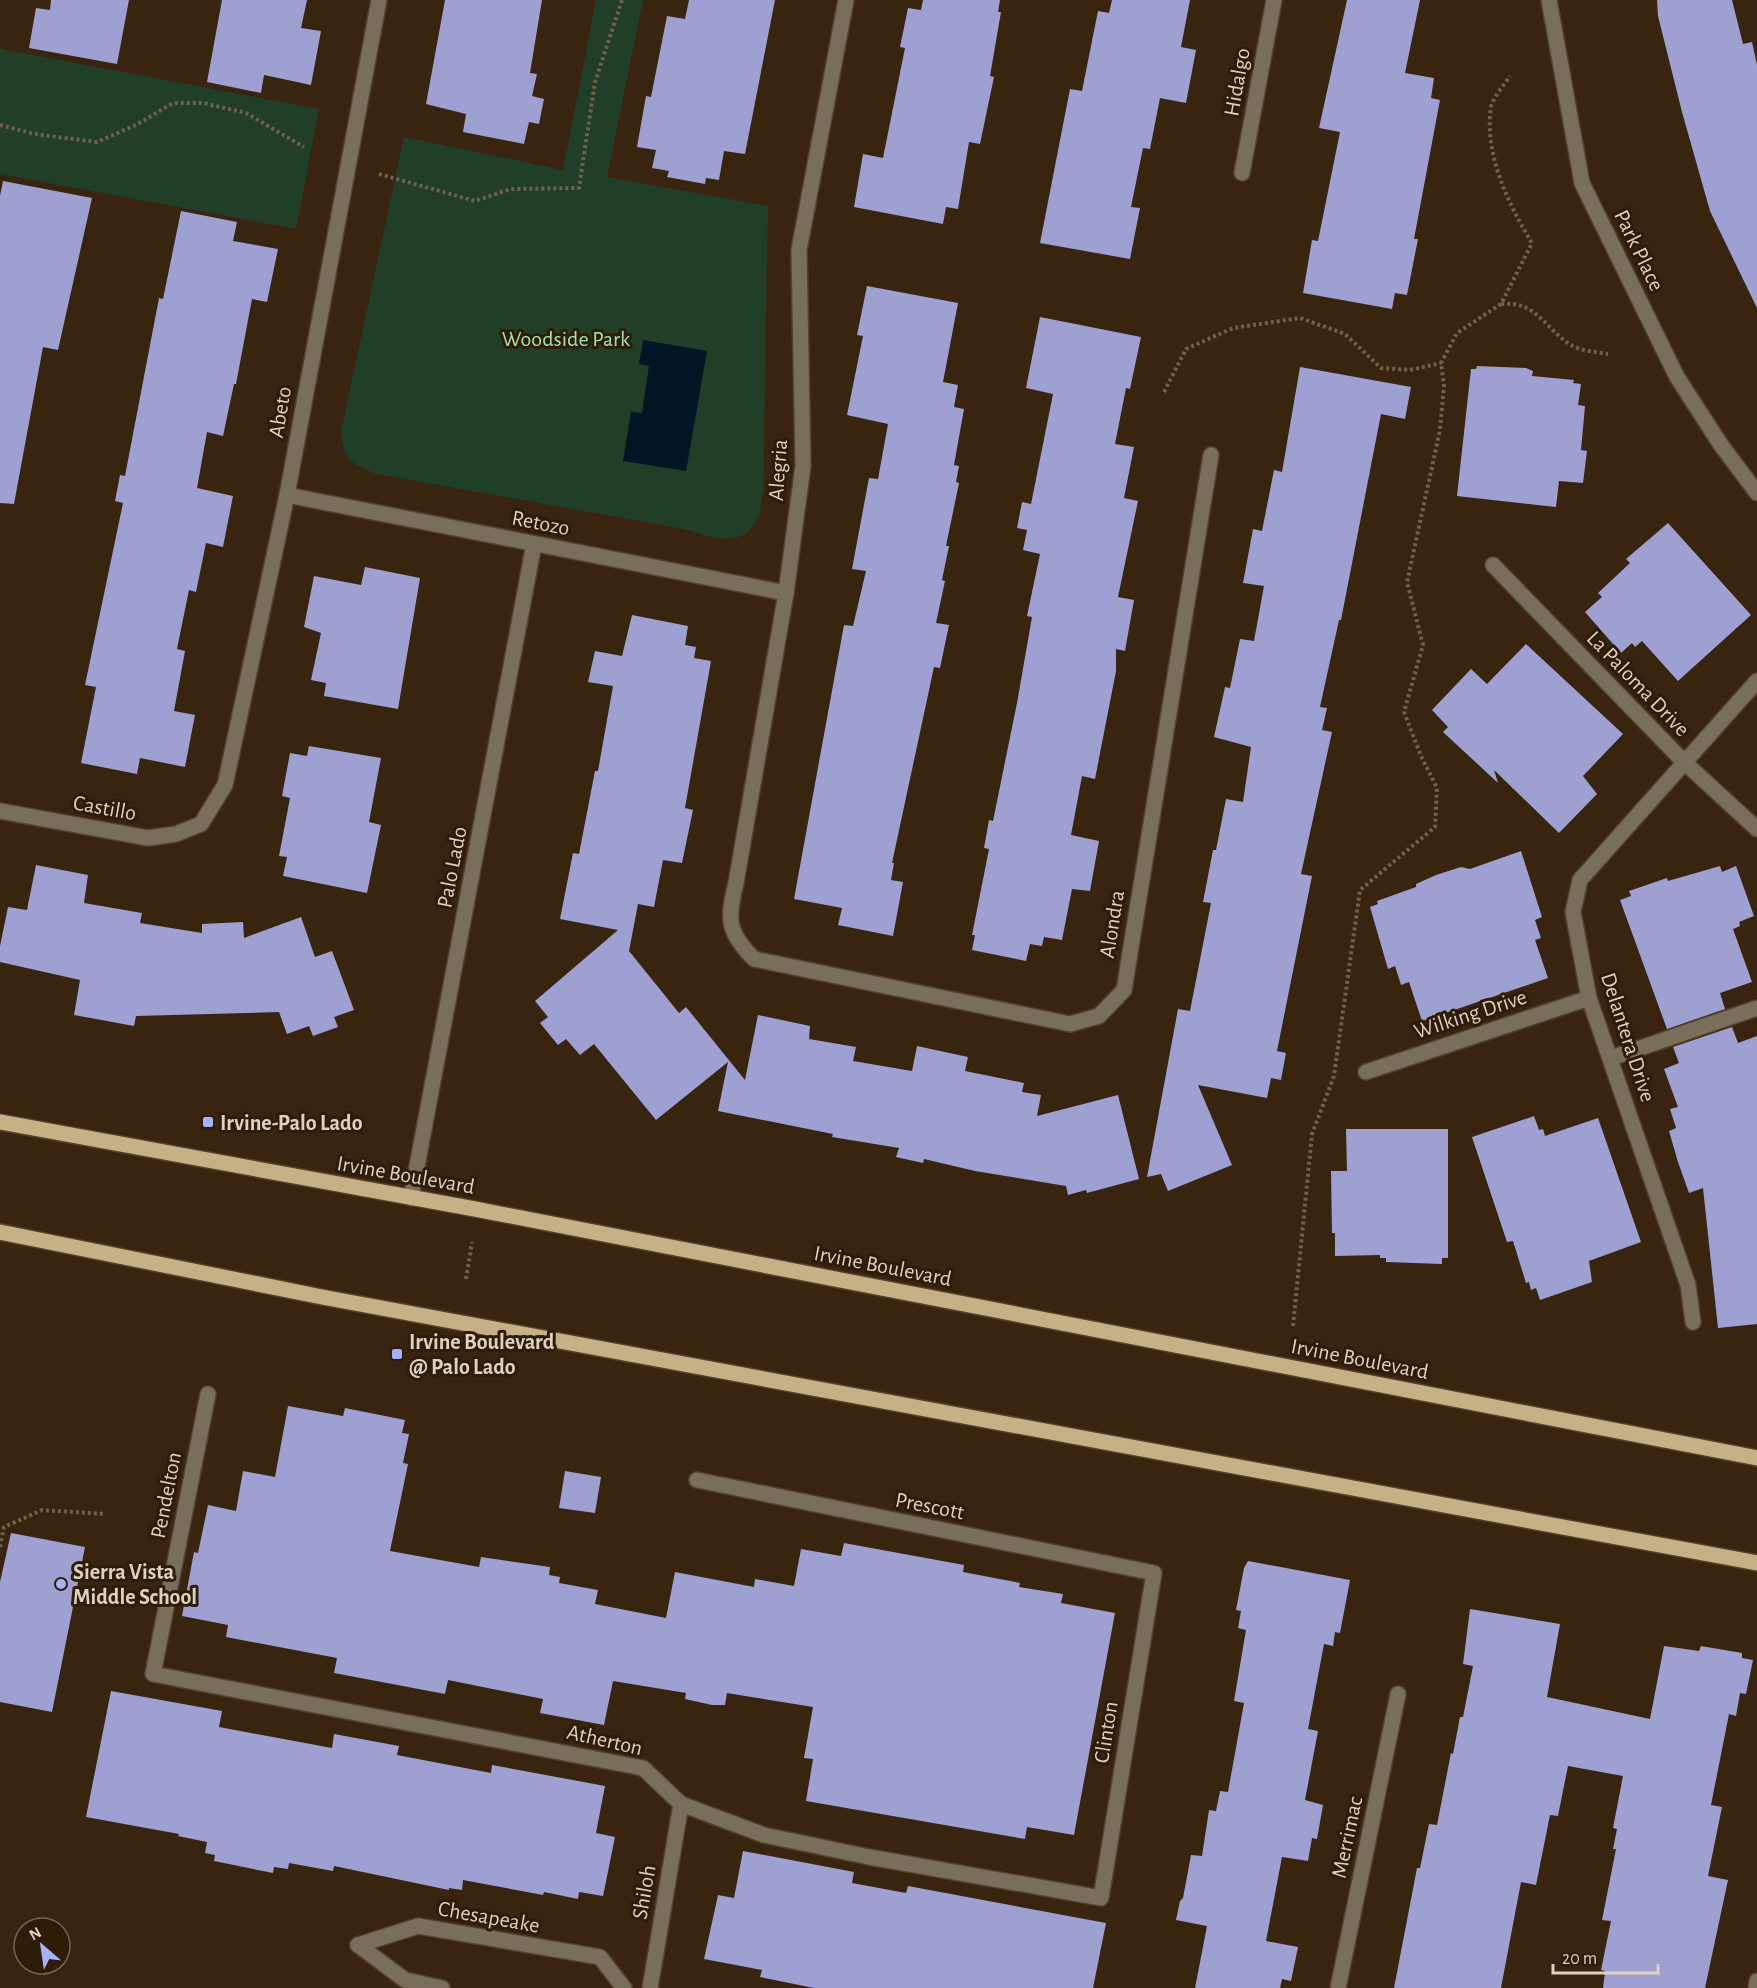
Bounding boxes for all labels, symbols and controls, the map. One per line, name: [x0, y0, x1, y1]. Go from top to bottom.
street label: Hidalgo: [1220, 46, 1254, 118]
street label: Park Place: [1610, 206, 1668, 294]
park label: Woodside Park: [502, 328, 630, 350]
street label: Abeto: [265, 385, 295, 440]
street label: Alegria: [765, 439, 791, 501]
street label: Retozo: [510, 507, 572, 539]
street label: La Paloma Drive: [1583, 627, 1694, 741]
street label: Castillo: [72, 792, 138, 824]
street label: Palo Lado: [433, 825, 471, 910]
street label: Alondra: [1096, 889, 1128, 960]
street label: Delantera Drive: [1597, 970, 1659, 1105]
street label: Wilking Drive: [1411, 985, 1529, 1043]
place label: Irvine-Palo Lado: [220, 1112, 363, 1134]
marker: Irvine-Palo Lado: [201, 1115, 215, 1129]
street label: Irvine Boulevard: [335, 1152, 476, 1198]
street label: Irvine Boulevard: [812, 1242, 953, 1290]
place label: Irvine Boulevard @ Palo Lado: [409, 1331, 555, 1378]
street label: Irvine Boulevard: [1289, 1335, 1430, 1383]
marker: Irvine Boulevard @ Palo Lado: [390, 1347, 404, 1361]
street label: Pendelton: [147, 1450, 185, 1540]
street label: Prescott: [893, 1489, 966, 1523]
place label: Sierra Vista Middle School: [73, 1561, 197, 1608]
marker: Sierra Vista Middle School: [54, 1577, 68, 1591]
street label: Clinton: [1090, 1700, 1122, 1765]
street label: Atherton: [565, 1721, 645, 1759]
street label: Merrimac: [1328, 1794, 1366, 1880]
street label: Shiloh: [628, 1863, 660, 1921]
street label: Chesapeake: [436, 1897, 541, 1937]
north arrow: [12, 1916, 72, 1976]
text: N: [26, 1924, 44, 1943]
scale bar: [1553, 1937, 1658, 1975]
text: 20 m: [1562, 1950, 1597, 1968]

